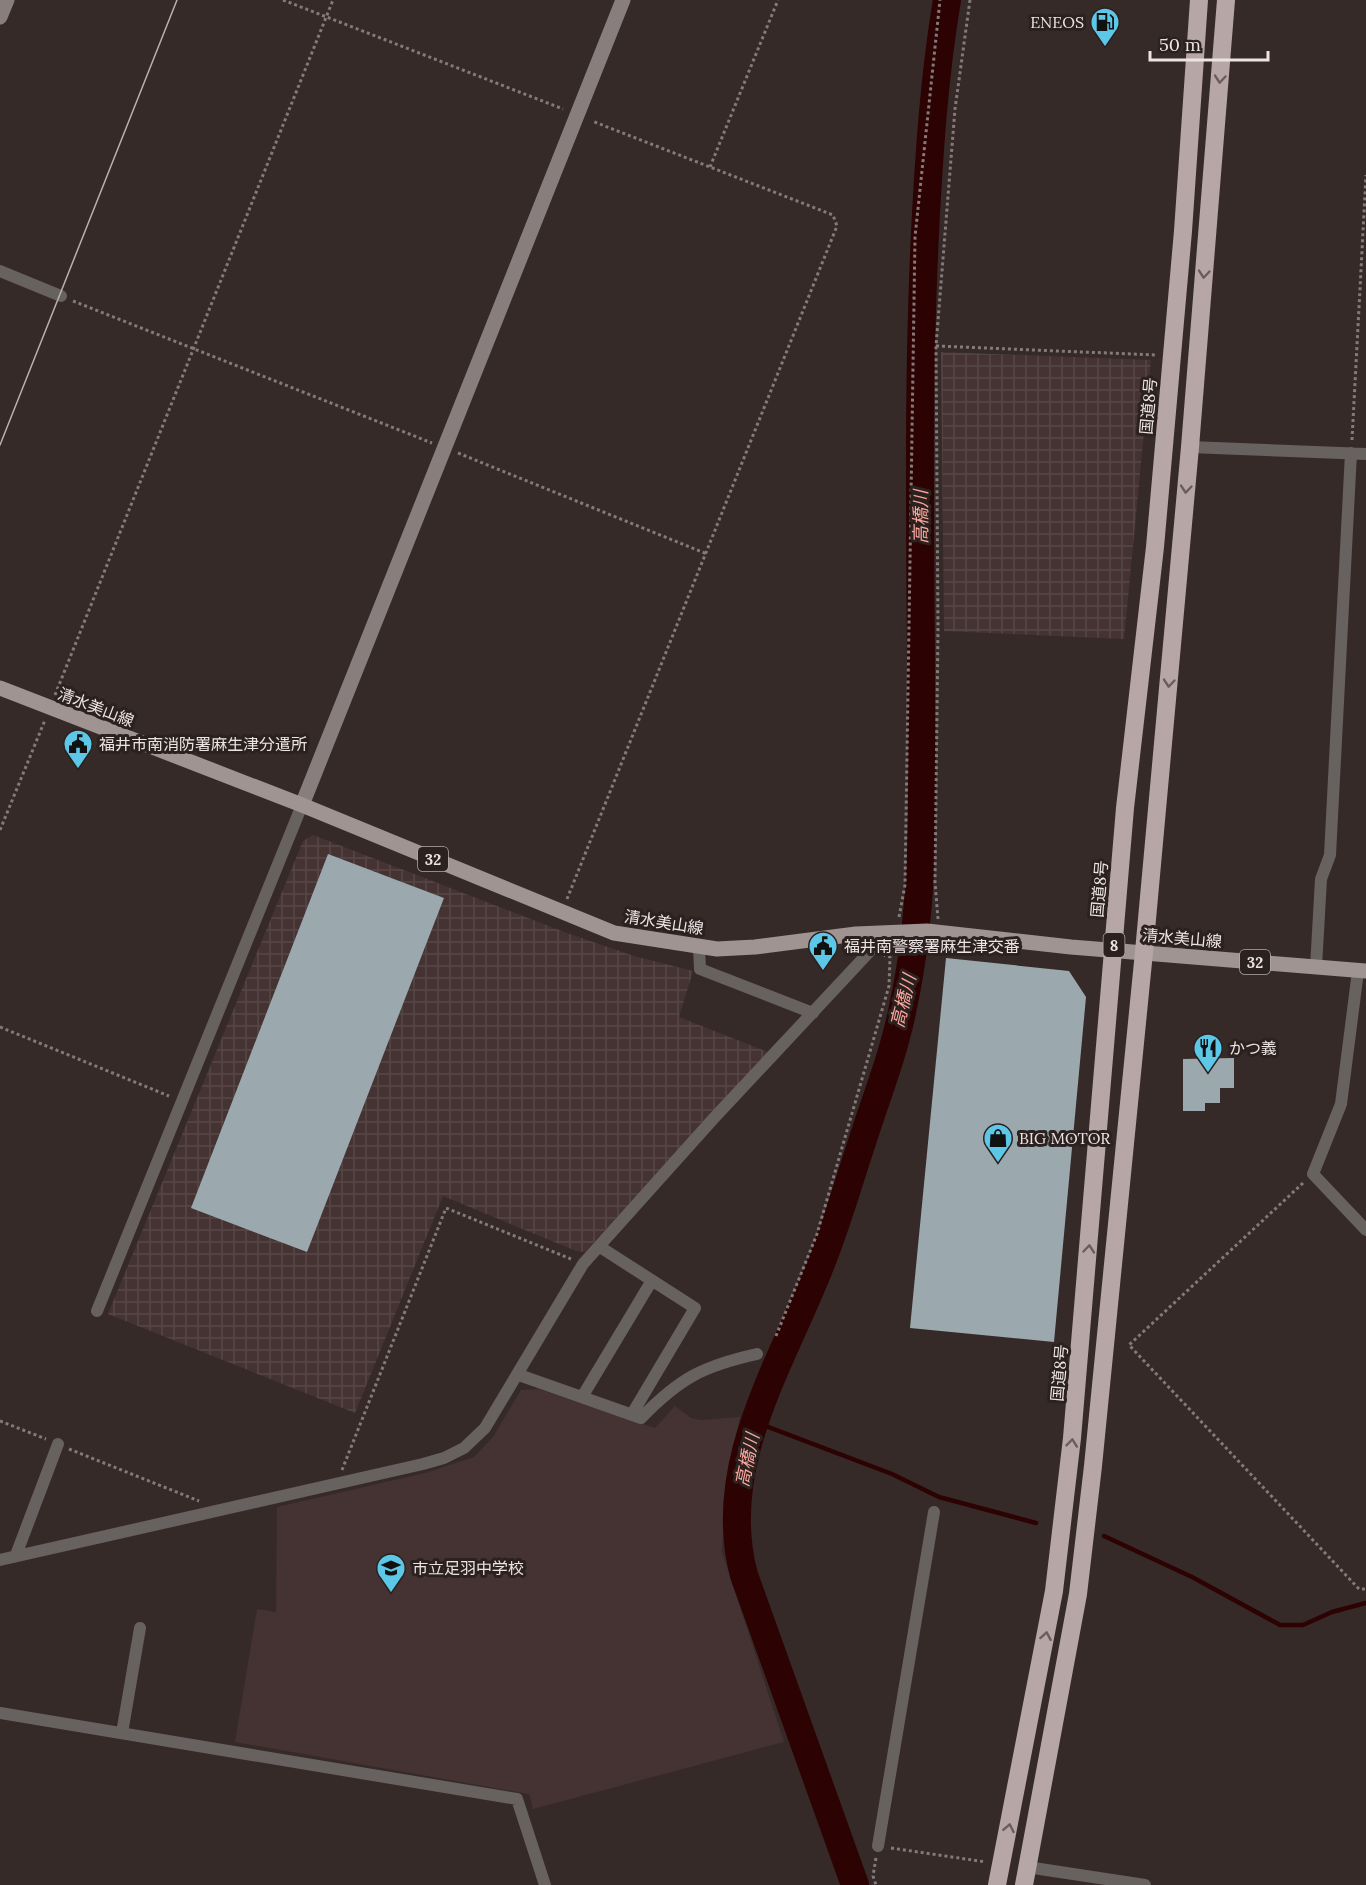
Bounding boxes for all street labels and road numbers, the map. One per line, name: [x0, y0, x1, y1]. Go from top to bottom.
street label: 国道8号: [1136, 377, 1160, 435]
street label: 清水美山線: [55, 683, 137, 731]
road number: 32: [418, 847, 448, 871]
street label: 国道8号: [1087, 860, 1111, 918]
street label: 清水美山線: [623, 906, 705, 938]
street label: 清水美山線: [1141, 925, 1223, 951]
road number: 8: [1104, 933, 1124, 957]
road number: 32: [1240, 950, 1270, 974]
street label: 国道8号: [1047, 1344, 1071, 1402]

